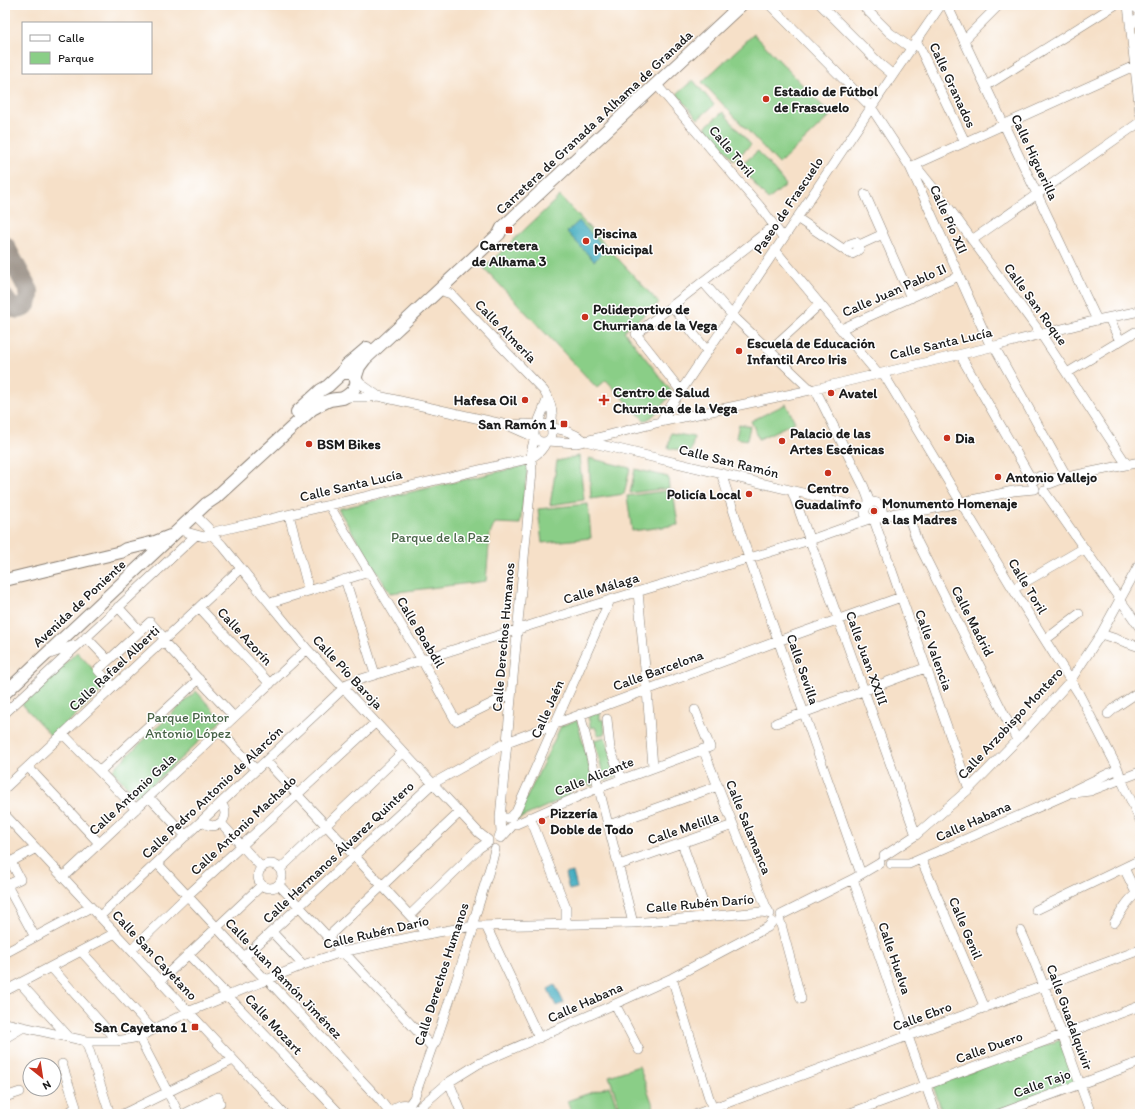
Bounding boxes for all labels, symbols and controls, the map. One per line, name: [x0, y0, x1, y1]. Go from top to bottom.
legend: [22, 22, 152, 74]
street label: Carretera de Granada a Alhama de Granada: [492, 26, 697, 218]
text: Calle: [58, 31, 85, 45]
street label: Calle Granados: [925, 40, 980, 131]
text: Parque: [58, 51, 94, 65]
place label: Estadio de Fútbol de Frascuelo: [774, 83, 879, 116]
marker: Estadio de Fútbol de Frascuelo: [761, 94, 771, 104]
street label: Calle Higuerilla: [1007, 111, 1062, 204]
street label: Calle Toril: [705, 122, 758, 181]
street label: Paseo de Frascuelo: [750, 154, 827, 257]
street label: Calle Pío XII: [926, 182, 971, 256]
marker: Carretera de Alhama 3: [504, 225, 514, 235]
place label: Piscina Municipal: [594, 225, 654, 258]
marker: Piscina Municipal: [581, 236, 591, 246]
place label: Carretera de Alhama 3: [472, 237, 547, 270]
street label: Calle Juan Pablo II: [840, 260, 949, 321]
street label: Calle San Roque: [1000, 260, 1071, 349]
street label: Calle Almería: [471, 296, 541, 367]
place label: Polideportivo de Churriana de la Vega: [593, 301, 718, 334]
marker: Polideportivo de Churriana de la Vega: [580, 312, 590, 322]
street label: Calle Santa Lucía: [888, 323, 995, 364]
place label: Escuela de Educación Infantil Arco Iris: [747, 335, 876, 368]
marker: Escuela de Educación Infantil Arco Iris: [734, 346, 744, 356]
place label: Centro de Salud Churriana de la Vega: [613, 384, 738, 417]
place label: Avatel: [838, 385, 878, 402]
marker: Avatel: [826, 388, 836, 398]
place label: Hafesa Oil: [454, 392, 518, 409]
marker: Centro de Salud Churriana de la Vega: [598, 394, 610, 406]
marker: Hafesa Oil: [520, 395, 530, 405]
place label: San Ramón 1: [478, 416, 557, 433]
marker: San Ramón 1: [559, 419, 569, 429]
place label: Palacio de las Artes Escénicas: [789, 425, 884, 458]
place label: Dia: [955, 430, 975, 447]
marker: Dia: [942, 433, 952, 443]
place label: BSM Bikes: [317, 436, 381, 453]
marker: Palacio de las Artes Escénicas: [777, 436, 787, 446]
marker: BSM Bikes: [304, 439, 314, 449]
street label: Calle San Ramón: [677, 441, 781, 482]
street label: Calle Santa Lucía: [298, 465, 405, 506]
marker: Centro Guadalinfo: [823, 468, 833, 478]
place label: Antonio Vallejo: [1005, 469, 1097, 486]
marker: Antonio Vallejo: [993, 472, 1003, 482]
place label: Centro Guadalinfo: [794, 480, 862, 513]
place label: Policía Local: [667, 486, 742, 503]
marker: Policía Local: [744, 489, 754, 499]
place label: Monumento Homenaje a las Madres: [882, 495, 1018, 528]
marker: Monumento Homenaje a las Madres: [869, 506, 879, 516]
park label: Parque de la Paz: [391, 529, 490, 546]
street label: Calle Toril: [1004, 555, 1051, 617]
street label: Avenida de Poniente: [29, 556, 130, 651]
street label: Calle Derechos Humanos: [489, 562, 518, 712]
street label: Calle Málaga: [561, 569, 642, 608]
street label: Calle Madrid: [948, 583, 998, 660]
street label: Calle Boabdil: [393, 594, 448, 671]
street label: Calle Azorín: [213, 604, 276, 669]
street label: Calle Valencia: [911, 607, 956, 694]
street label: Calle Juan XXIII: [842, 609, 891, 707]
street label: Calle Rafael Alberti: [66, 622, 163, 715]
street label: Calle Pío Baroja: [309, 632, 387, 714]
street label: Calle Sevilla: [783, 632, 823, 707]
street label: Calle Barcelona: [611, 646, 707, 695]
street label: Calle Arzobispo Montero: [954, 664, 1067, 783]
street label: Calle Jaén: [527, 677, 568, 741]
park label: Parque Pintor Antonio López: [145, 709, 232, 742]
street label: Calle Pedro Antonio de Alarcón: [138, 722, 287, 862]
street label: Calle Antonio Gala: [85, 749, 180, 839]
street label: Calle Alicante: [552, 753, 637, 800]
street label: Calle Antonio Machado: [187, 772, 300, 879]
street label: Calle Salamanca: [722, 777, 775, 878]
street label: Calle Hermanos Álvarez Quintero: [259, 778, 418, 927]
street label: Calle Habana: [933, 797, 1013, 846]
place label: Pizzería Doble de Todo: [550, 805, 633, 838]
street label: Calle Melilla: [645, 808, 721, 849]
marker: Pizzería Doble de Todo: [537, 816, 547, 826]
street label: Calle Rubén Darío: [645, 890, 755, 917]
street label: Calle Genil: [945, 895, 986, 962]
street label: Calle Derechos Humanos: [410, 900, 473, 1048]
street label: Calle San Cayetano: [108, 907, 201, 1004]
street label: Calle Rubén Darío: [322, 912, 431, 953]
street label: Calle Juan Ramón Jiménez: [221, 914, 346, 1043]
street label: Calle Huelva: [874, 920, 915, 997]
street label: Calle Guadalquivir: [1042, 962, 1097, 1073]
street label: Calle Habana: [545, 978, 625, 1027]
street label: Calle Mozart: [241, 990, 306, 1058]
street label: Calle Ebro: [890, 998, 954, 1035]
place label: San Cayetano 1: [94, 1019, 187, 1036]
marker: San Cayetano 1: [190, 1022, 200, 1032]
street label: Calle Duero: [953, 1028, 1025, 1067]
north arrow: [22, 1057, 62, 1097]
street label: Calle Tajo: [1011, 1065, 1073, 1102]
text: N: [40, 1078, 53, 1093]

